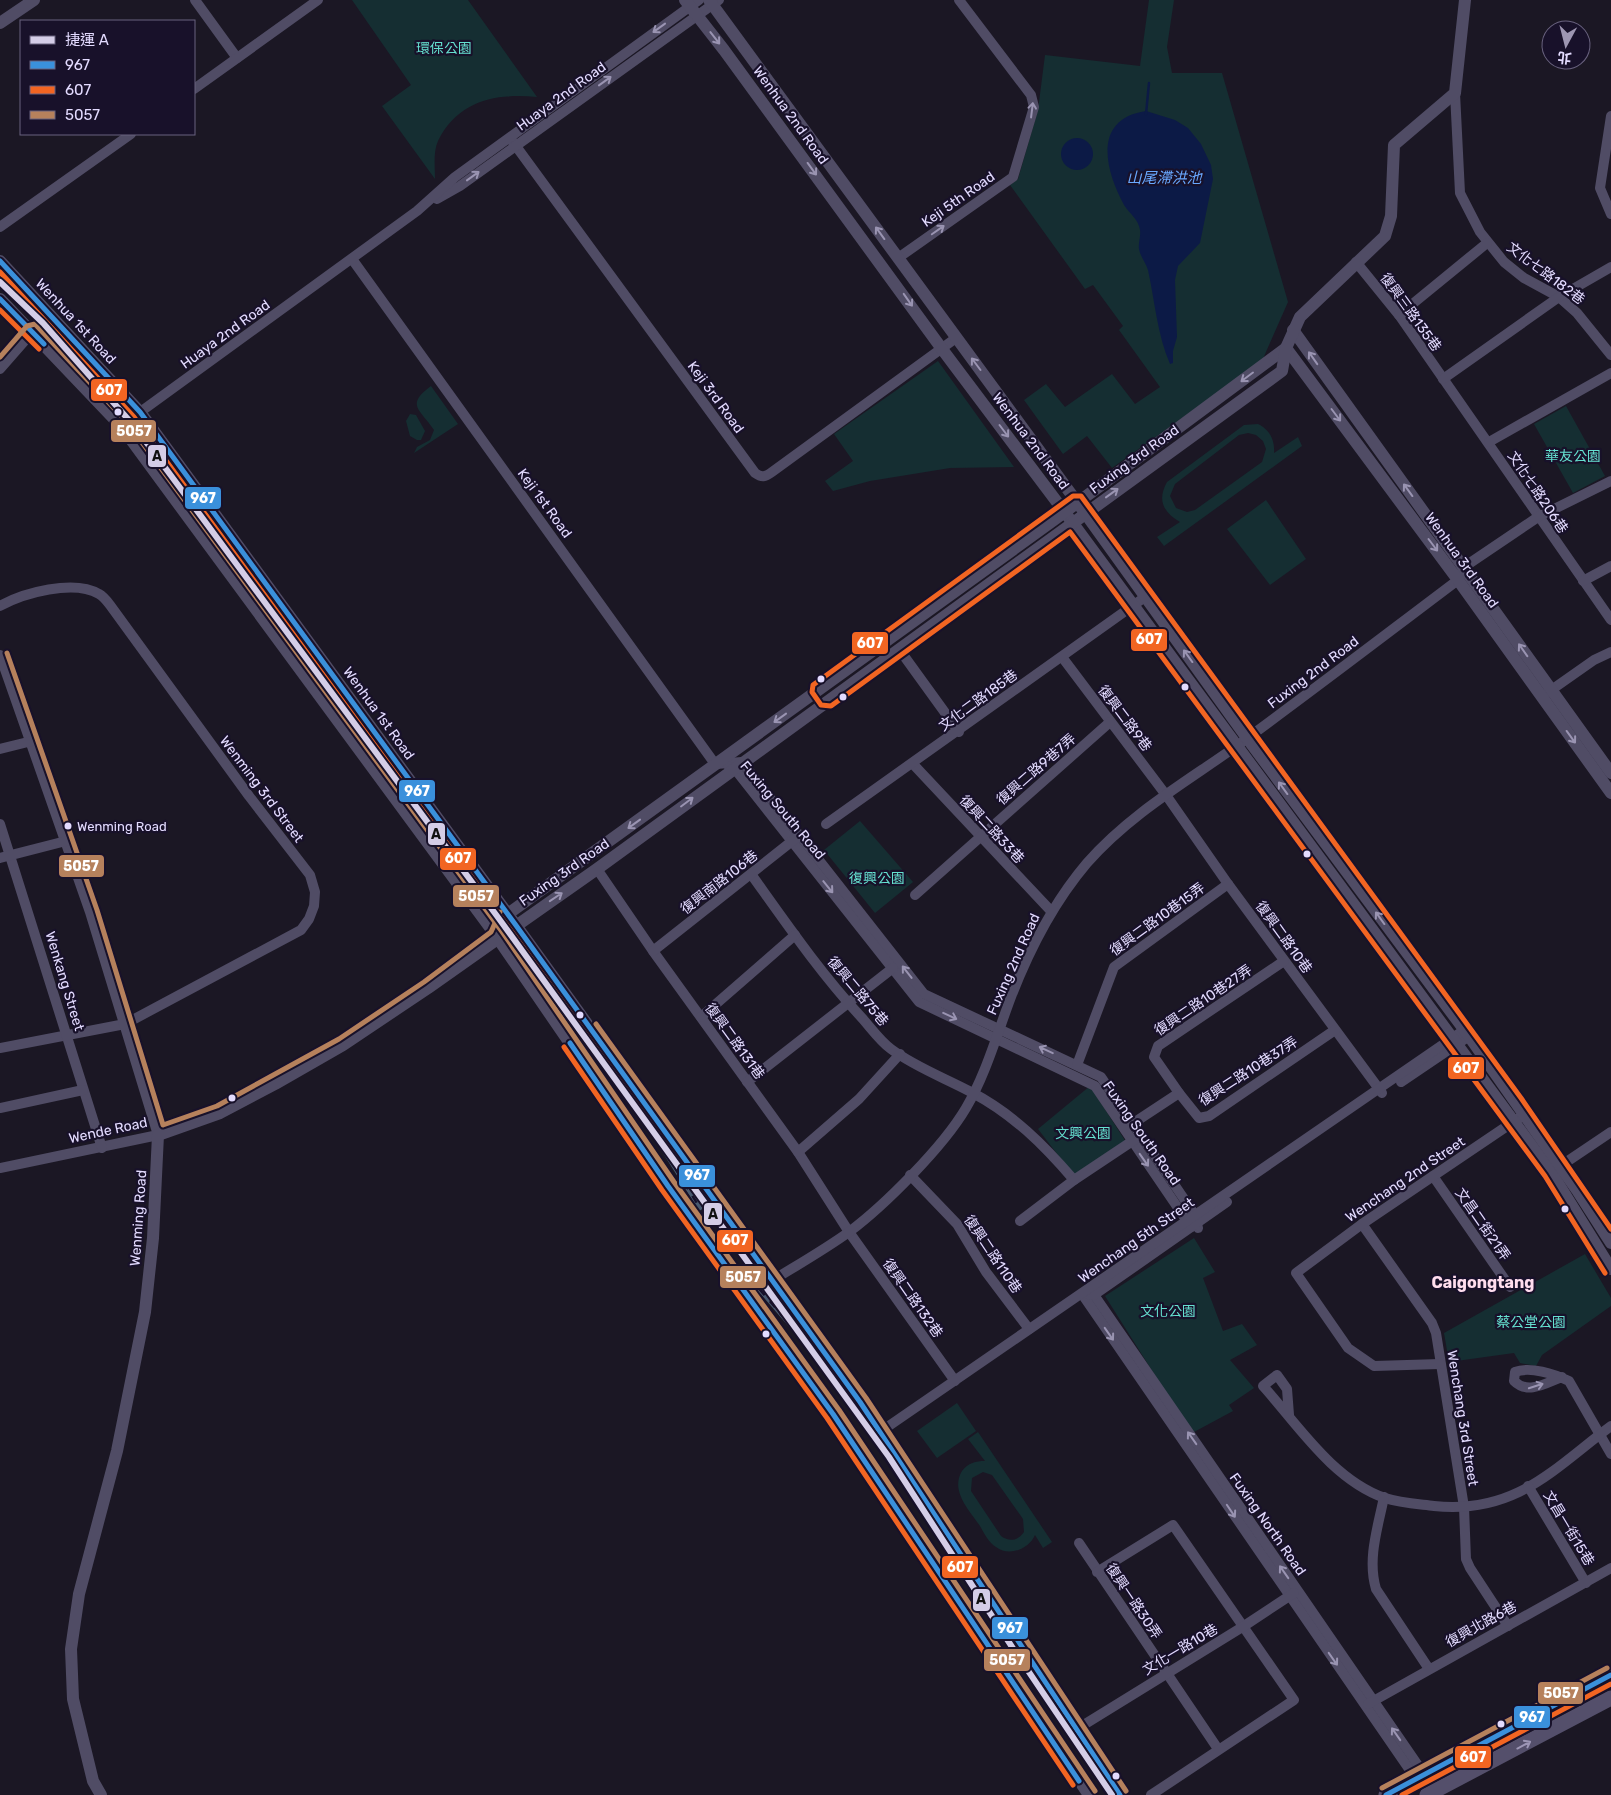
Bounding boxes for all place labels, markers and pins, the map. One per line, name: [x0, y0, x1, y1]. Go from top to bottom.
unlabelled marker: [113, 407, 123, 417]
unlabelled marker: [816, 674, 826, 684]
unlabelled marker: [1180, 682, 1190, 692]
unlabelled marker: [838, 692, 848, 702]
place label: Wenming Road: [77, 819, 167, 835]
marker: Wenming Road: [63, 821, 73, 831]
unlabelled marker: [1302, 849, 1312, 859]
unlabelled marker: [575, 1010, 585, 1020]
unlabelled marker: [227, 1093, 237, 1103]
unlabelled marker: [1560, 1204, 1570, 1214]
unlabelled marker: [761, 1329, 771, 1339]
unlabelled marker: [1496, 1719, 1506, 1729]
unlabelled marker: [1111, 1771, 1121, 1781]

